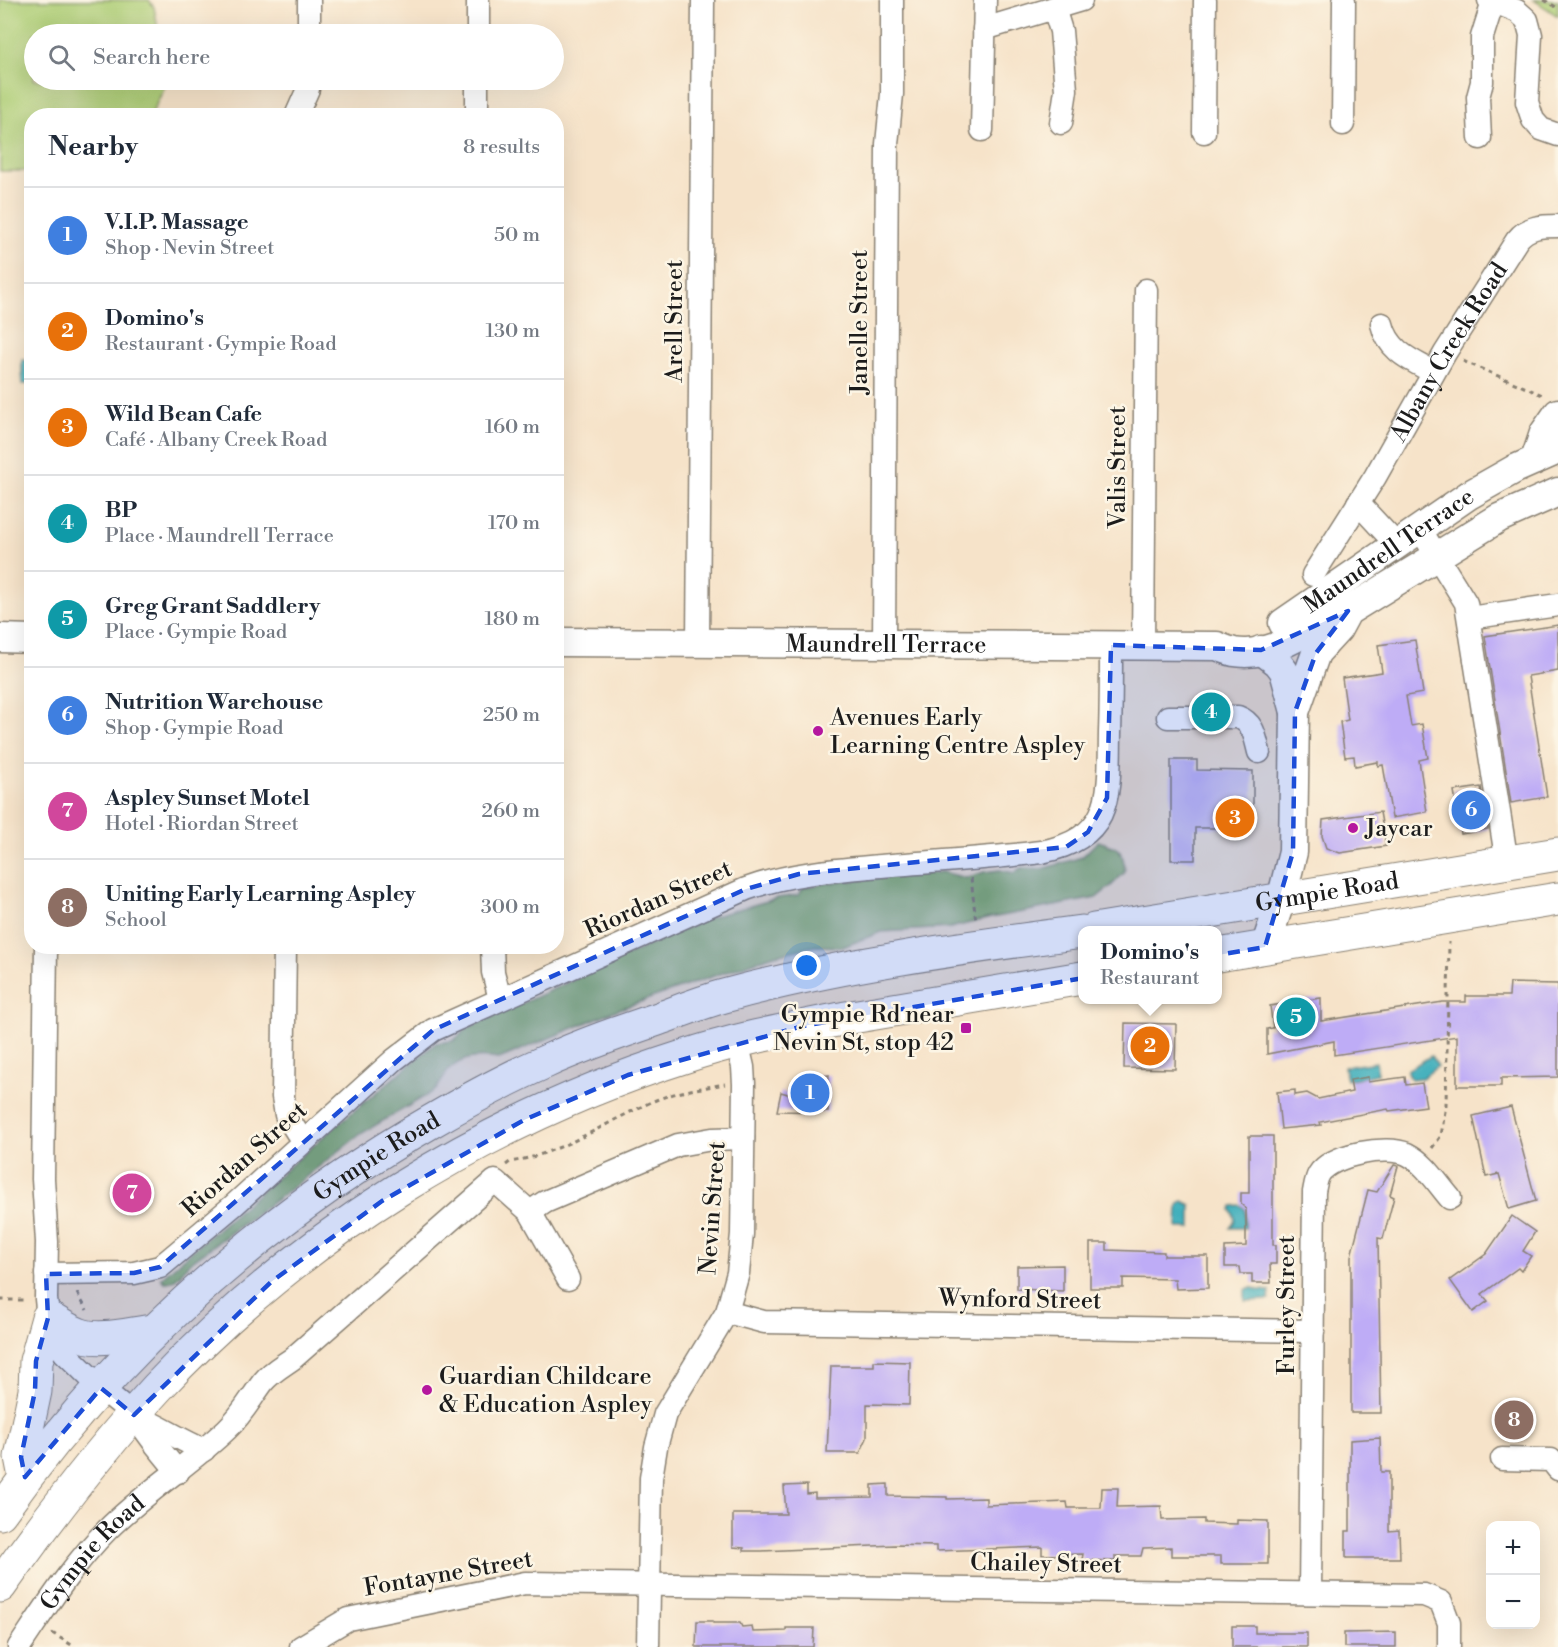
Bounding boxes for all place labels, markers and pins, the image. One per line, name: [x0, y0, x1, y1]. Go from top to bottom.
pin: 4: [1192, 690, 1230, 734]
place label: Avenues Early Learning Centre Aspley: [829, 703, 1085, 761]
marker: Avenues Early Learning Centre Aspley: [811, 724, 825, 738]
pin: 6: [1452, 788, 1490, 832]
pin: 3: [1216, 796, 1254, 840]
place label: Jaycar: [1364, 814, 1433, 844]
marker: Jaycar: [1346, 821, 1360, 835]
pin: 5: [1276, 994, 1316, 1040]
place label: Gympie Rd near Nevin St, stop 42: [773, 1000, 954, 1058]
marker: Gympie Rd near Nevin St, stop 42: [959, 1021, 973, 1035]
pin: 2: [1130, 1024, 1170, 1068]
pin: 1: [790, 1070, 830, 1116]
pin: 7: [112, 1170, 152, 1216]
place label: Guardian Childcare & Education Aspley: [439, 1362, 652, 1420]
marker: Guardian Childcare & Education Aspley: [420, 1383, 434, 1397]
pin: 8: [1494, 1398, 1534, 1442]

